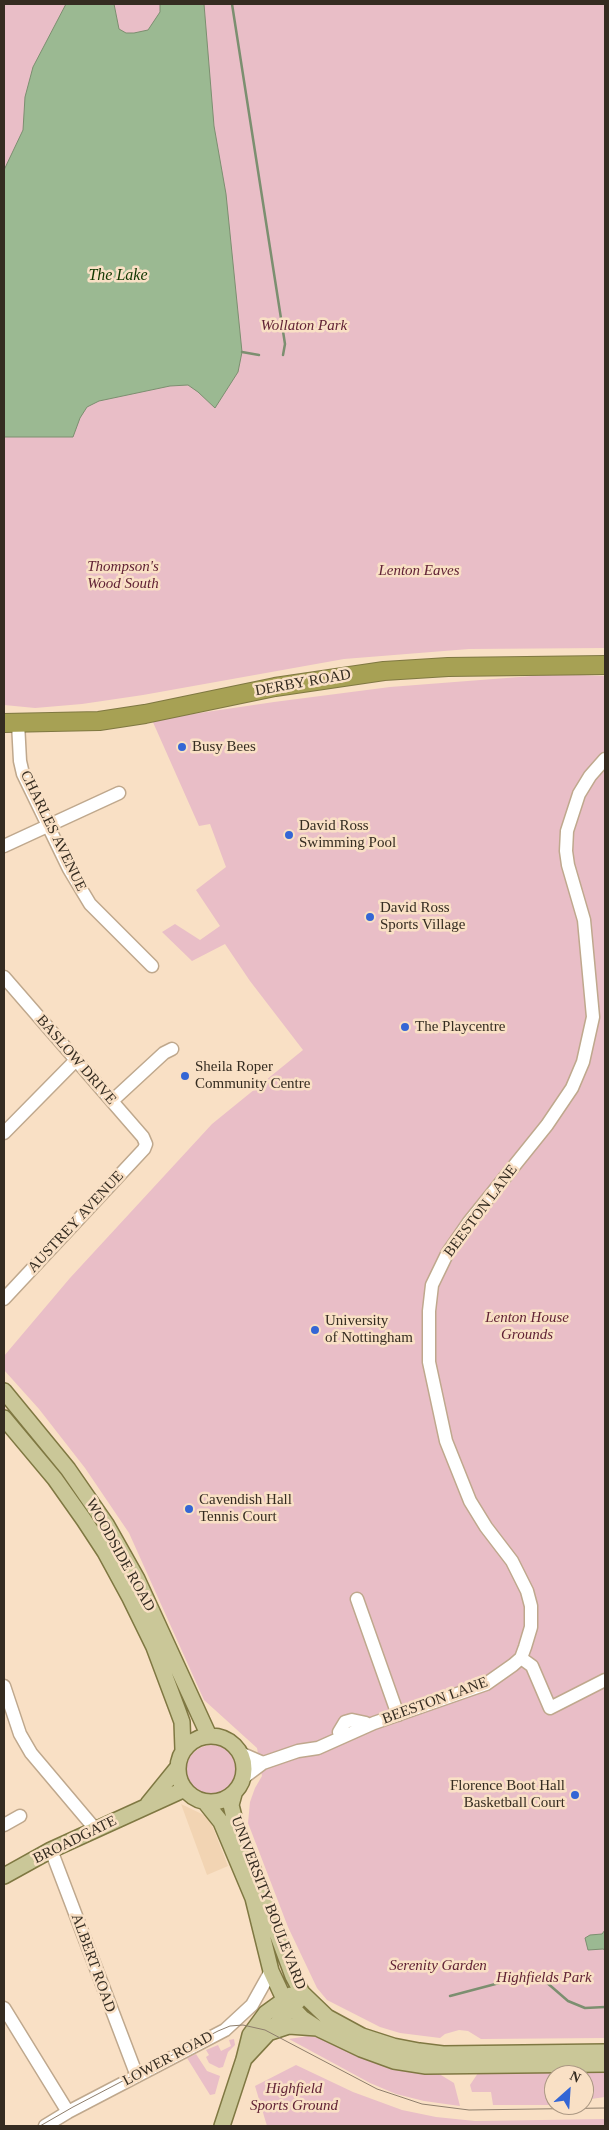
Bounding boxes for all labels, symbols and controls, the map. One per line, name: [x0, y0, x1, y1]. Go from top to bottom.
water label: The Lake: [88, 266, 148, 286]
park label: Wollaton Park: [261, 317, 347, 335]
park label: Thompson's Wood South: [87, 558, 159, 593]
park label: Lenton Eaves: [378, 562, 460, 580]
street label: DERBY ROAD: [254, 666, 352, 700]
place label: Busy Bees: [192, 738, 256, 756]
marker: Busy Bees: [176, 741, 188, 753]
street label: CHARLES AVENUE: [16, 768, 90, 894]
place label: David Ross Swimming Pool: [299, 817, 396, 852]
marker: David Ross Swimming Pool: [283, 829, 295, 841]
place label: David Ross Sports Village: [380, 899, 465, 934]
marker: David Ross Sports Village: [364, 911, 376, 923]
street label: BASLOW DRIVE: [32, 1011, 120, 1109]
place label: The Playcentre: [415, 1018, 505, 1036]
marker: The Playcentre: [399, 1021, 411, 1033]
place label: Sheila Roper Community Centre: [195, 1058, 310, 1093]
marker: Sheila Roper Community Centre: [179, 1070, 191, 1082]
street label: BEESTON LANE: [440, 1161, 522, 1261]
street label: AUSTREY AVENUE: [24, 1167, 128, 1277]
park label: Lenton House Grounds: [485, 1309, 569, 1344]
place label: University of Nottingham: [325, 1312, 413, 1347]
marker: University of Nottingham: [309, 1324, 321, 1336]
place label: Cavendish Hall Tennis Court: [199, 1491, 292, 1526]
street label: WOODSIDE ROAD: [82, 1495, 158, 1615]
marker: Cavendish Hall Tennis Court: [183, 1503, 195, 1515]
street label: BEESTON LANE: [380, 1674, 490, 1728]
place label: Florence Boot Hall Basketball Court: [450, 1777, 565, 1812]
marker: Florence Boot Hall Basketball Court: [569, 1789, 581, 1801]
street label: BROADGATE: [30, 1812, 120, 1868]
street label: UNIVERSITY BOULEVARD: [227, 1814, 309, 1992]
street label: ALBERT ROAD: [67, 1911, 119, 2015]
park label: Serenity Garden: [389, 1957, 487, 1975]
park label: Highfields Park: [496, 1969, 592, 1987]
street label: LOWER ROAD: [120, 2028, 216, 2090]
north arrow: [544, 2065, 594, 2115]
text: N: [568, 2068, 583, 2086]
park label: Highfield Sports Ground: [250, 2080, 338, 2115]

